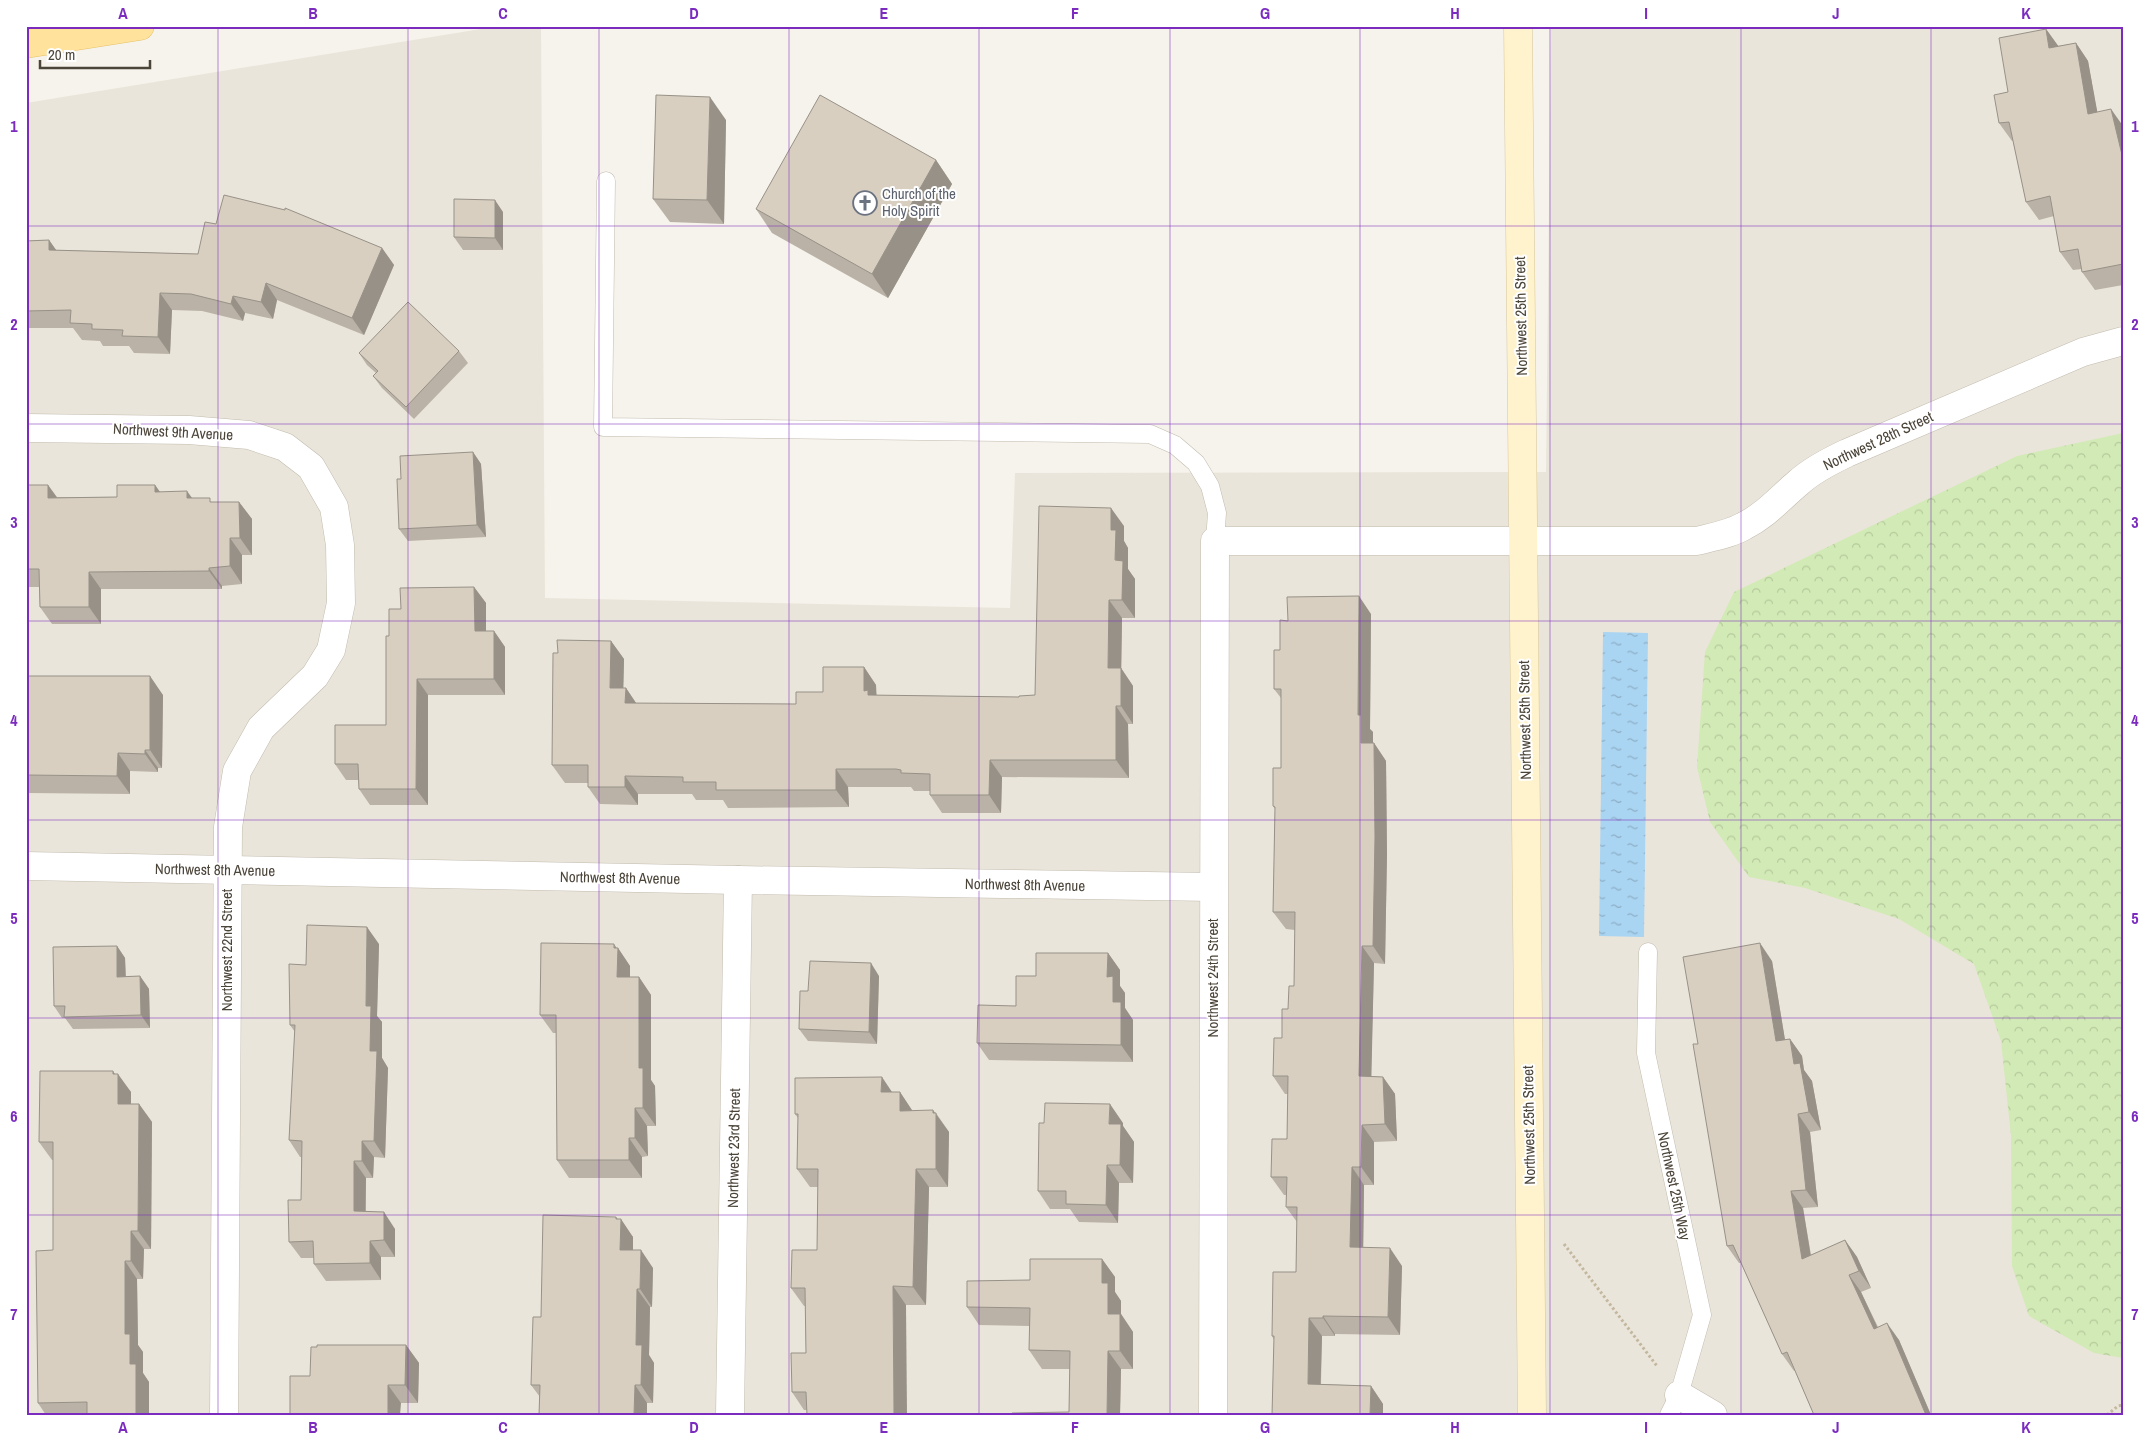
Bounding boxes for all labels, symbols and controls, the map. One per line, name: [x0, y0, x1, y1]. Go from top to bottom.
text: A: [118, 2, 128, 24]
text: B: [308, 2, 318, 24]
text: C: [498, 2, 508, 24]
text: D: [689, 2, 699, 24]
text: E: [880, 2, 889, 24]
text: F: [1071, 2, 1079, 24]
text: G: [1260, 2, 1270, 24]
text: H: [1450, 2, 1460, 24]
text: I: [1644, 2, 1648, 24]
text: J: [1832, 2, 1840, 24]
text: K: [2021, 2, 2031, 24]
scale bar: [40, 38, 150, 70]
text: 20 m: [48, 44, 75, 65]
text: 1: [10, 115, 18, 137]
text: 1: [2131, 115, 2139, 137]
place label: Church of the Holy Spirit: [882, 183, 956, 221]
church icon: Church of the Holy Spirit: [852, 190, 878, 216]
street label: Northwest 25th Street: [1509, 256, 1532, 376]
text: 2: [10, 313, 18, 335]
text: 2: [2131, 313, 2139, 335]
street label: Northwest 28th Street: [1819, 406, 1937, 475]
street label: Northwest 9th Avenue: [112, 418, 234, 445]
text: 3: [10, 511, 18, 533]
text: 3: [2131, 511, 2139, 533]
street label: Northwest 25th Street: [1513, 660, 1536, 780]
text: 4: [10, 709, 18, 731]
text: 4: [2131, 709, 2139, 731]
street label: Northwest 8th Avenue: [155, 858, 275, 881]
street label: Northwest 8th Avenue: [560, 866, 680, 889]
street label: Northwest 8th Avenue: [965, 873, 1085, 896]
street label: Northwest 22nd Street: [216, 888, 237, 1011]
text: 5: [10, 907, 18, 929]
text: 5: [2131, 907, 2139, 929]
street label: Northwest 24th Street: [1202, 918, 1223, 1037]
street label: Northwest 25th Street: [1517, 1065, 1540, 1185]
street label: Northwest 23rd Street: [722, 1087, 745, 1208]
text: 6: [10, 1105, 18, 1127]
text: 6: [2131, 1105, 2139, 1127]
street label: Northwest 25th Way: [1653, 1130, 1696, 1243]
text: 7: [10, 1303, 18, 1325]
text: 7: [2131, 1303, 2139, 1325]
text: A: [118, 1416, 128, 1438]
text: B: [308, 1416, 318, 1438]
text: C: [498, 1416, 508, 1438]
text: D: [689, 1416, 699, 1438]
text: E: [880, 1416, 889, 1438]
text: F: [1071, 1416, 1079, 1438]
text: G: [1260, 1416, 1270, 1438]
text: H: [1450, 1416, 1460, 1438]
text: I: [1644, 1416, 1648, 1438]
text: J: [1832, 1416, 1840, 1438]
text: K: [2021, 1416, 2031, 1438]

